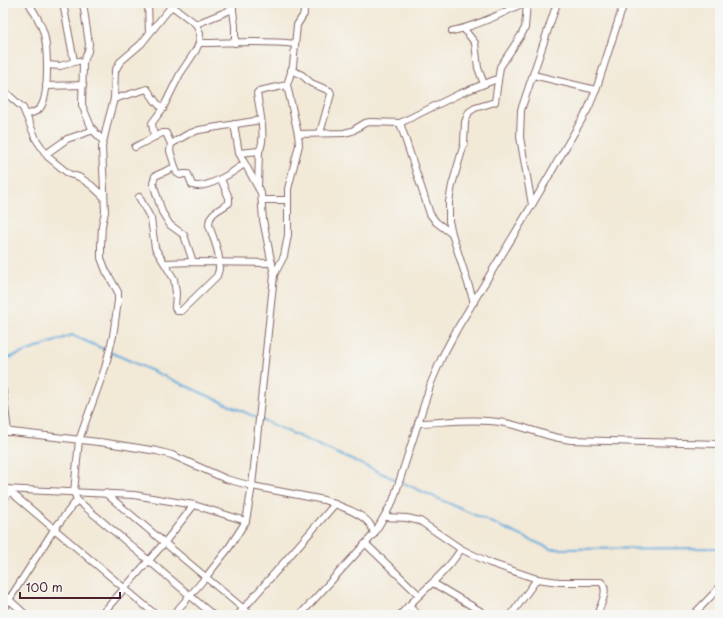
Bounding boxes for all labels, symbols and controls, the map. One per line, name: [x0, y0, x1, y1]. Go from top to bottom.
scale bar: [20, 574, 120, 600]
text: 100 m: [26, 578, 63, 596]

